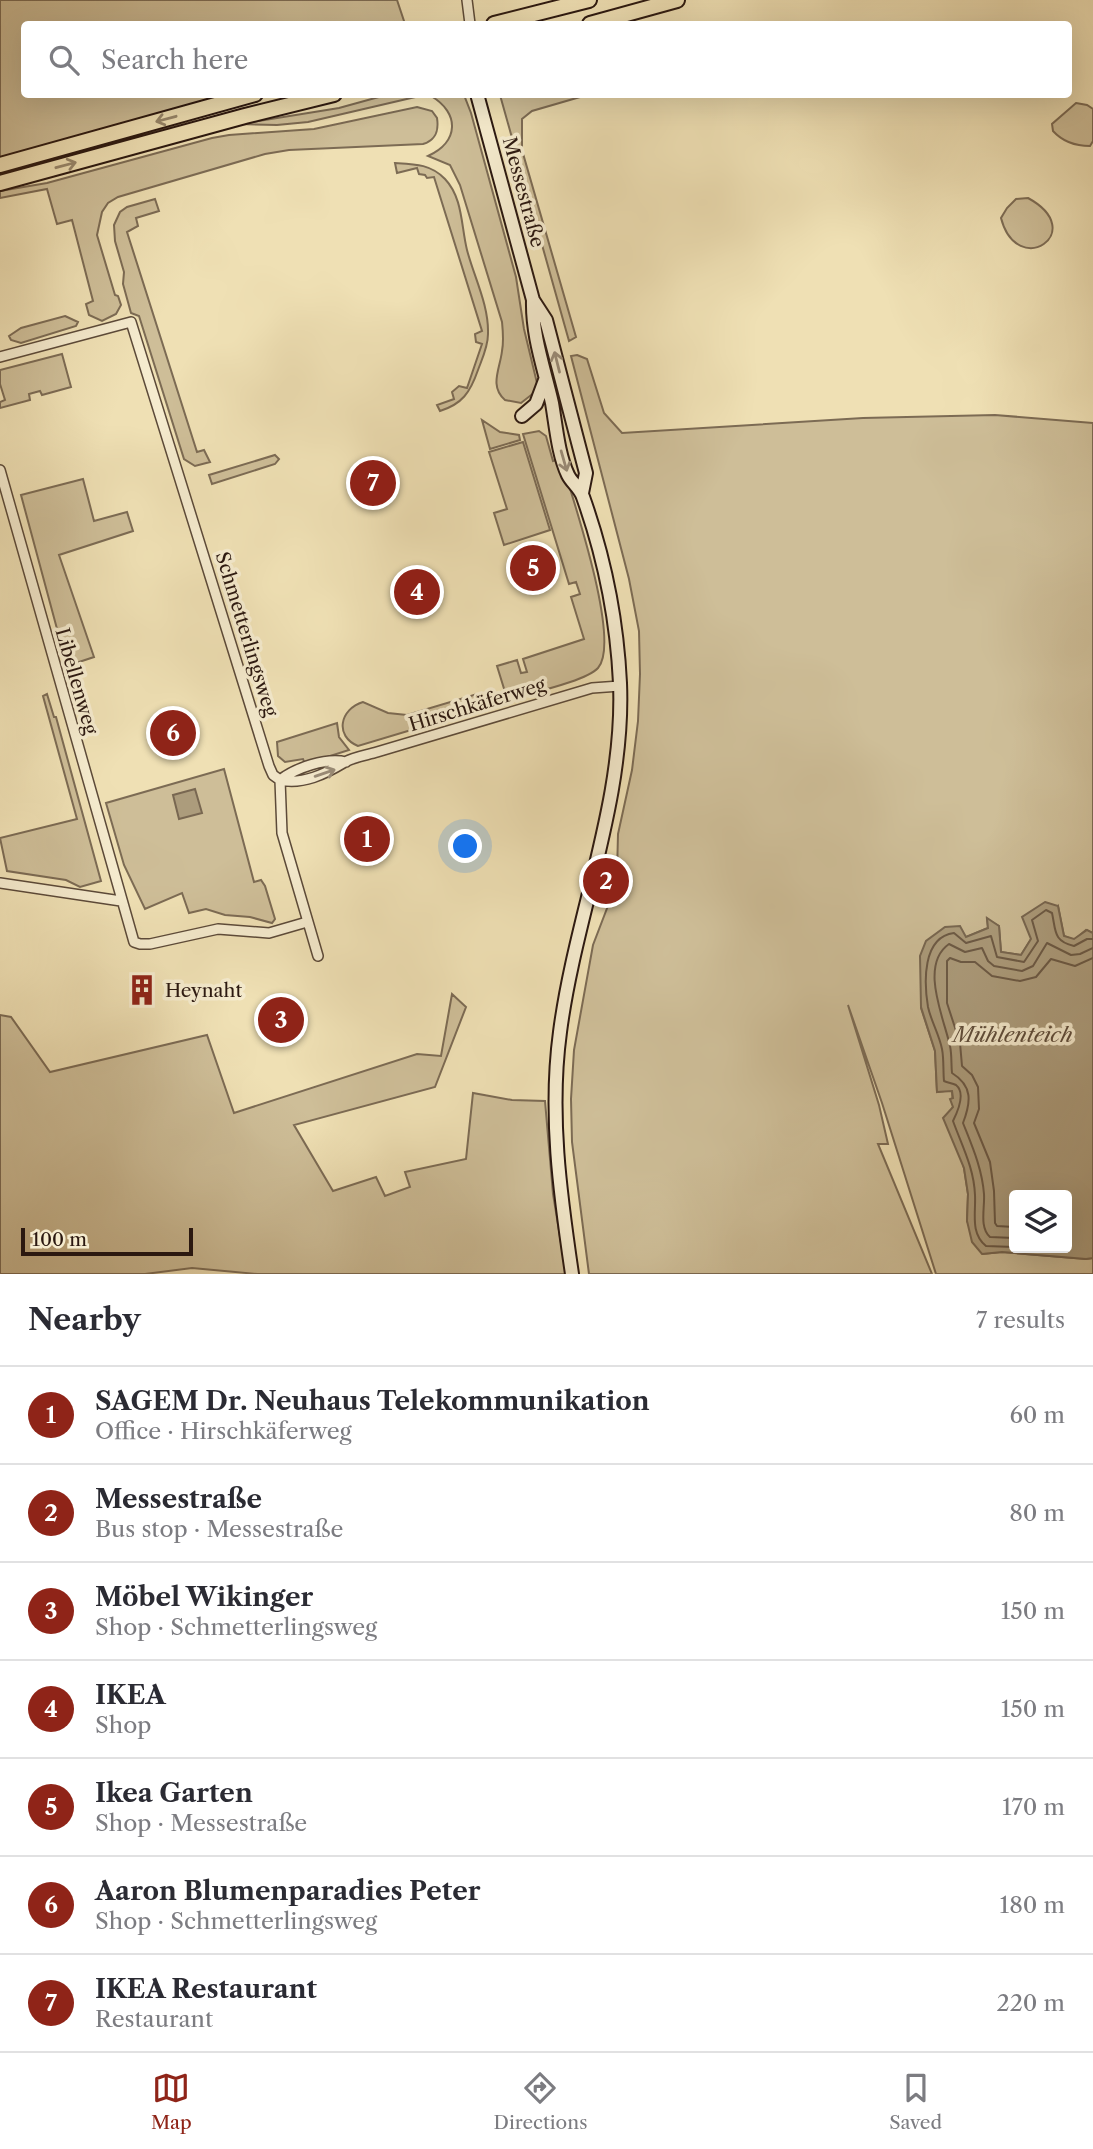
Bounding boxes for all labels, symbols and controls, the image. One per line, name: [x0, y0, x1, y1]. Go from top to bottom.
search box: [21, 21, 1072, 98]
icon: search: [45, 41, 83, 79]
text: Search here: [101, 44, 248, 76]
one-way arrow: [155, 113, 178, 126]
street label: Messestraße: [498, 134, 549, 250]
one-way arrow: [54, 158, 77, 171]
one-way arrow: [550, 351, 563, 374]
one-way arrow: [559, 450, 572, 472]
pin: 7: [350, 457, 396, 509]
pin: 5: [510, 542, 556, 594]
street label: Schmetterlingsweg: [211, 549, 283, 720]
pin: 4: [394, 566, 440, 618]
street label: Libellenweg: [50, 625, 103, 738]
street label: Hirschkäferweg: [406, 672, 549, 736]
pin: 6: [150, 707, 196, 759]
one-way arrow: [313, 766, 335, 778]
pin: 1: [344, 813, 390, 865]
your location: [448, 829, 482, 863]
pin: 2: [583, 855, 629, 907]
building icon: Heynaht: [125, 973, 159, 1007]
place label: Heynaht: [165, 979, 242, 1002]
pin: 3: [258, 994, 304, 1046]
water label: Mühlenteich: [950, 1022, 1073, 1047]
map controls: [1009, 1190, 1072, 1253]
button: layers: [1009, 1190, 1072, 1253]
scale bar: [21, 1225, 192, 1257]
text: 100 m: [32, 1228, 87, 1251]
text: Nearby: [28, 1301, 141, 1338]
text: 7 results: [976, 1306, 1065, 1334]
text: SAGEM Dr. Neuhaus Telekommunikation: [95, 1385, 650, 1417]
text: 1: [46, 1401, 56, 1429]
text: 60 m: [1009, 1401, 1065, 1429]
text: Office · Hirschkäferweg: [95, 1417, 352, 1445]
text: Messestraße: [95, 1483, 262, 1515]
text: 2: [44, 1499, 58, 1527]
text: 80 m: [1009, 1499, 1065, 1527]
text: Bus stop · Messestraße: [95, 1515, 343, 1543]
text: Möbel Wikinger: [95, 1581, 313, 1613]
text: 3: [45, 1597, 58, 1625]
text: 150 m: [1001, 1597, 1065, 1625]
text: Shop · Schmetterlingsweg: [95, 1613, 377, 1641]
text: IKEA: [95, 1679, 166, 1711]
text: 4: [44, 1695, 58, 1723]
text: 150 m: [1001, 1695, 1065, 1723]
text: Shop: [95, 1711, 151, 1739]
text: Ikea Garten: [95, 1777, 253, 1809]
text: 5: [45, 1793, 57, 1821]
text: 170 m: [1002, 1793, 1065, 1821]
text: Shop · Messestraße: [95, 1809, 307, 1837]
text: Aaron Blumenparadies Peter: [95, 1875, 480, 1907]
text: 6: [44, 1891, 58, 1919]
text: 180 m: [1000, 1891, 1065, 1919]
text: Shop · Schmetterlingsweg: [95, 1907, 377, 1935]
text: IKEA Restaurant: [95, 1973, 317, 2005]
text: 7: [45, 1989, 57, 2017]
text: 220 m: [996, 1989, 1065, 2017]
text: Restaurant: [95, 2005, 213, 2033]
tab: Map: [151, 2069, 192, 2134]
tab: Directions: [494, 2069, 587, 2134]
tab: Saved: [889, 2069, 942, 2134]

